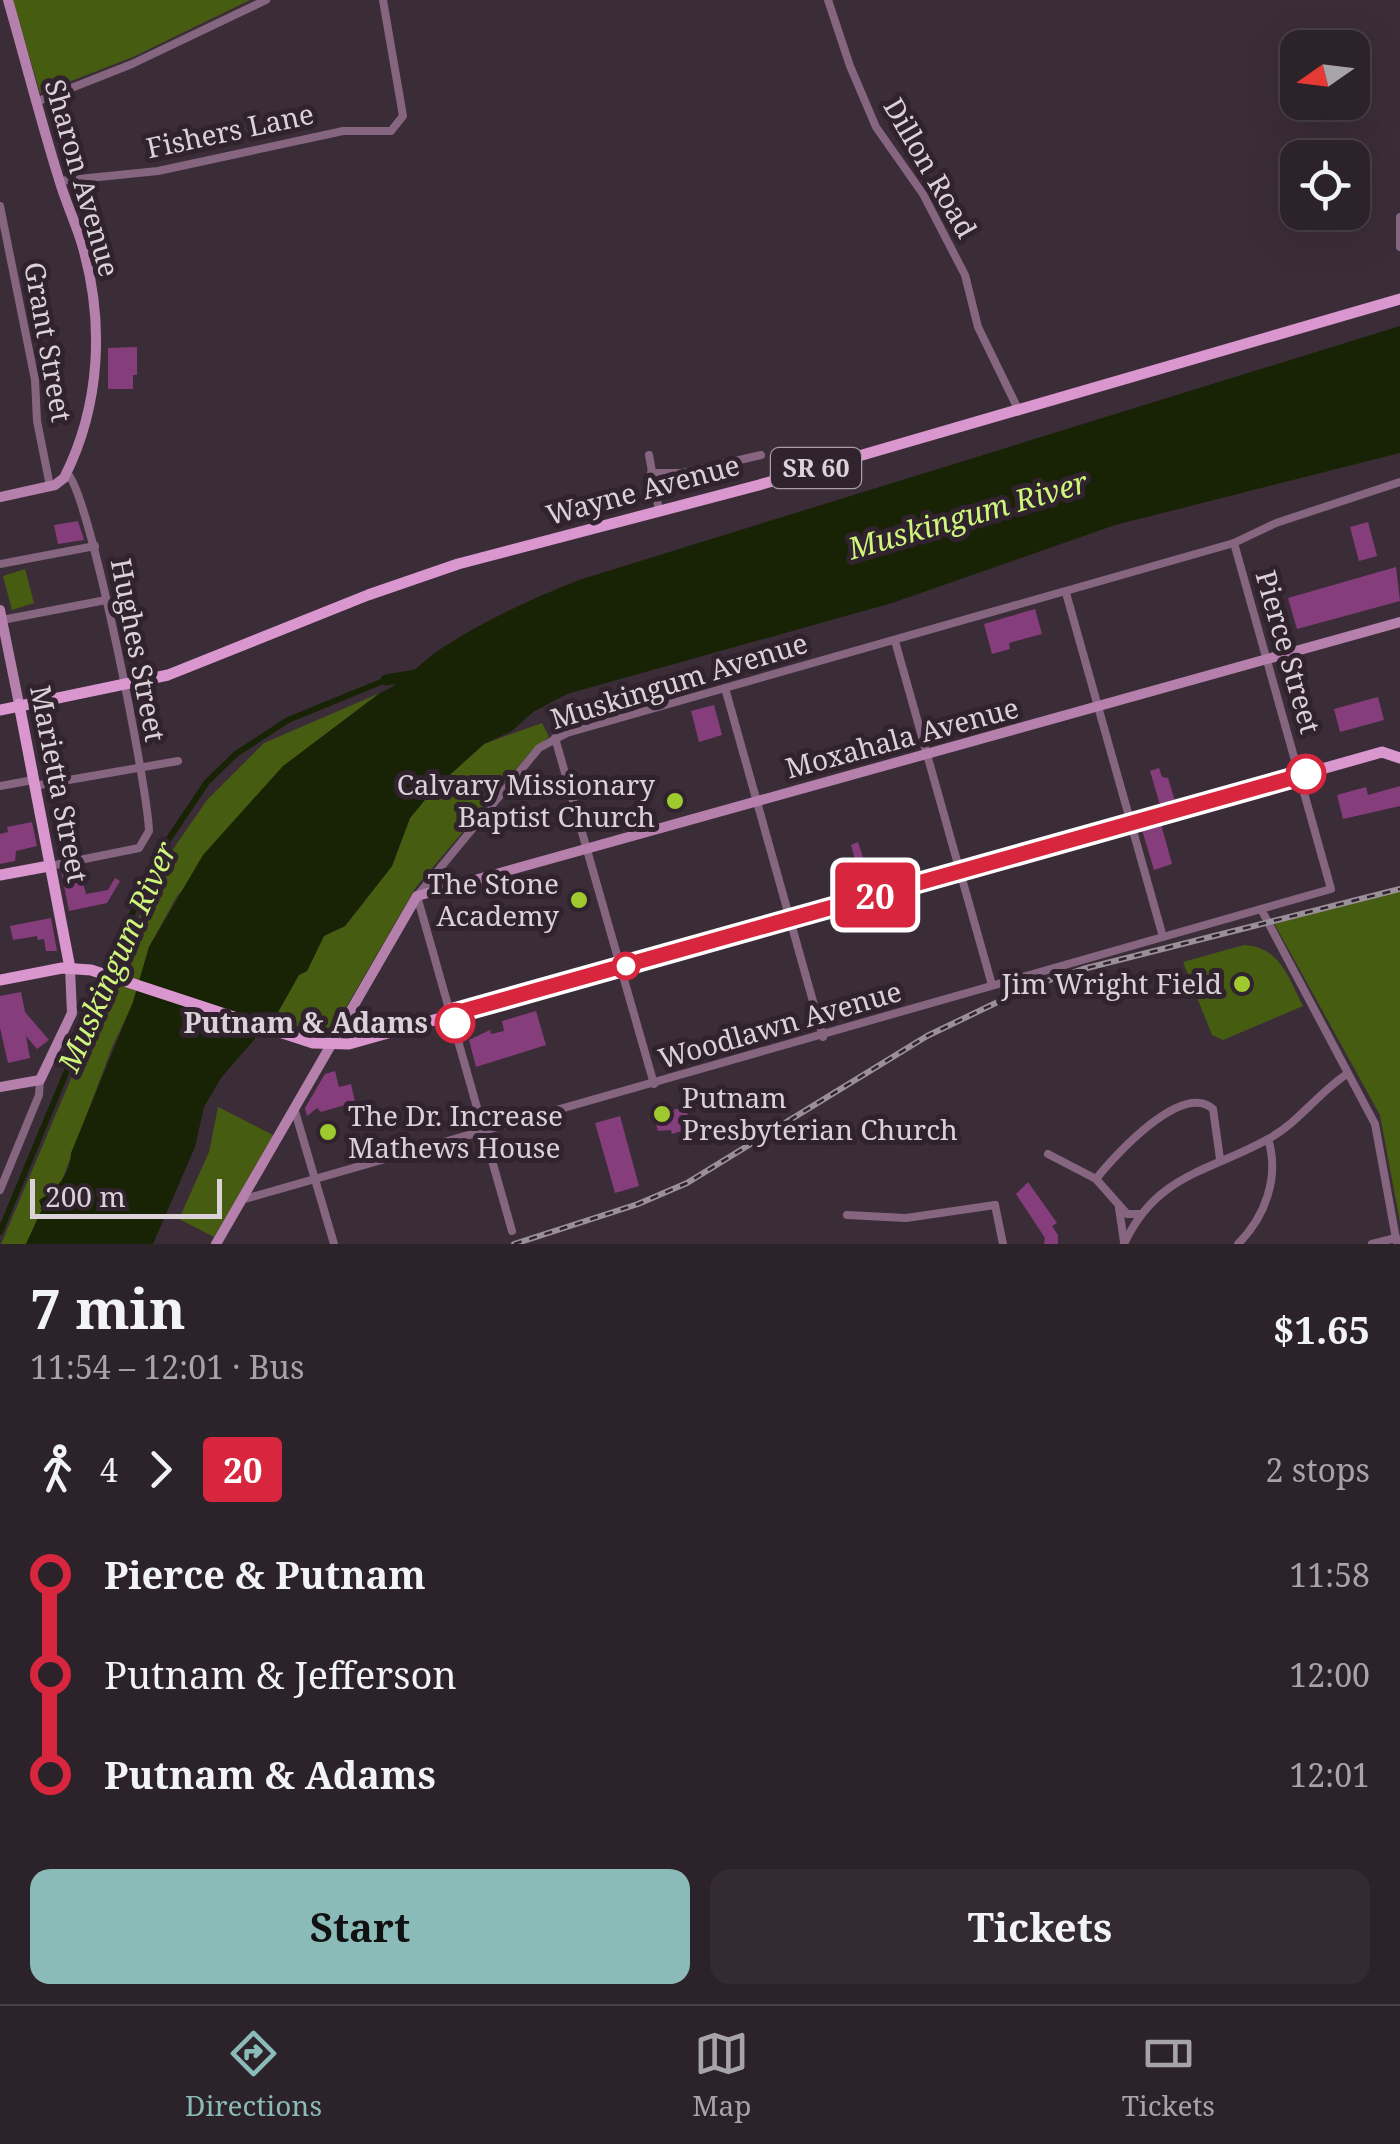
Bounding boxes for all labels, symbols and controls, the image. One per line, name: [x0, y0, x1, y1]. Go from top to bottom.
north arrow: [1280, 30, 1370, 120]
map controls: [1280, 30, 1370, 230]
street label: Sharon Avenue: [37, 75, 129, 281]
street label: Dillon Road: [875, 91, 986, 244]
street label: Fishers Lane: [143, 94, 317, 166]
button: locate: [1280, 140, 1370, 230]
street label: Grant Street: [16, 259, 82, 425]
street label: Wayne Avenue: [542, 445, 744, 533]
road number: SR 60: [771, 448, 861, 488]
water label: Muskingum River: [842, 460, 1093, 569]
street label: Hughes Street: [103, 555, 175, 745]
street label: Pierce Street: [1248, 566, 1330, 738]
street label: Muskingum Avenue: [546, 623, 812, 737]
street label: Marietta Street: [22, 682, 98, 886]
street label: Moxahala Avenue: [781, 688, 1022, 786]
unlabelled marker: [1287, 755, 1325, 793]
place label: Calvary Missionary Baptist Church: [397, 765, 655, 835]
marker: Calvary Missionary Baptist Church: [664, 790, 686, 812]
water label: Muskingum River: [47, 834, 186, 1079]
line badge: 20: [830, 862, 920, 928]
place label: The Stone Academy: [428, 864, 559, 934]
text: 20: [855, 872, 895, 919]
marker: The Stone Academy: [568, 889, 590, 911]
unlabelled marker: [613, 953, 639, 979]
place label: Jim Wright Field: [1001, 964, 1222, 1002]
street label: Woodlawn Avenue: [654, 971, 906, 1077]
marker: Jim Wright Field: [1231, 973, 1253, 995]
place label: Putnam & Adams: [183, 1003, 428, 1041]
marker: Putnam & Adams: [436, 1004, 474, 1042]
place label: Putnam Presbyterian Church: [682, 1078, 958, 1148]
place label: The Dr. Increase Mathews House: [348, 1096, 563, 1166]
marker: Putnam Presbyterian Church: [651, 1103, 673, 1125]
marker: The Dr. Increase Mathews House: [317, 1121, 339, 1143]
scale bar: [30, 1174, 222, 1218]
text: 200 m: [45, 1177, 126, 1215]
text: 7 min: [30, 1270, 186, 1345]
text: $1.65: [1273, 1303, 1370, 1355]
text: 11:54 – 12:01 · Bus: [30, 1345, 304, 1388]
icon: walk: [30, 1442, 85, 1497]
icon: forward: [133, 1442, 188, 1497]
text: 20: [223, 1446, 262, 1493]
text: 4: [100, 1448, 118, 1491]
text: 2 stops: [1266, 1448, 1370, 1491]
text: Pierce & Putnam: [104, 1548, 426, 1600]
text: 11:58: [1289, 1553, 1370, 1596]
text: Putnam & Jefferson: [104, 1648, 457, 1700]
text: 12:00: [1289, 1653, 1370, 1696]
text: Putnam & Adams: [104, 1748, 436, 1800]
text: 12:01: [1289, 1753, 1370, 1796]
button: Start: [30, 1869, 690, 1984]
button: Tickets: [710, 1869, 1370, 1984]
tab: Directions: [185, 2026, 322, 2124]
tab: Map: [692, 2026, 751, 2124]
tab: Tickets: [1122, 2026, 1215, 2124]

